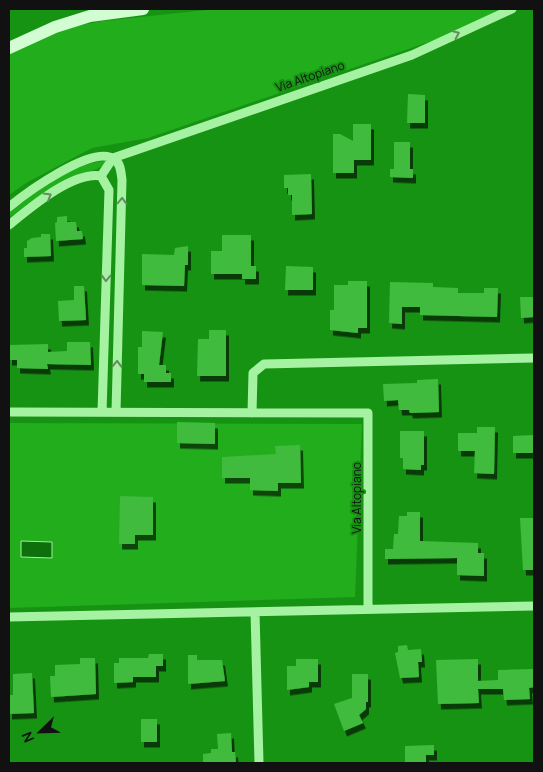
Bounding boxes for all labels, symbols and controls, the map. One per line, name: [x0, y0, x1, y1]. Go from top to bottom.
one-way arrow: [451, 30, 460, 40]
street label: Via Altopiano: [273, 56, 347, 96]
one-way arrow: [43, 193, 52, 203]
one-way arrow: [116, 197, 127, 205]
one-way arrow: [101, 274, 112, 282]
one-way arrow: [112, 359, 123, 367]
street label: Via Altopiano: [348, 462, 365, 534]
north arrow: [15, 707, 65, 757]
text: N: [17, 729, 38, 746]

